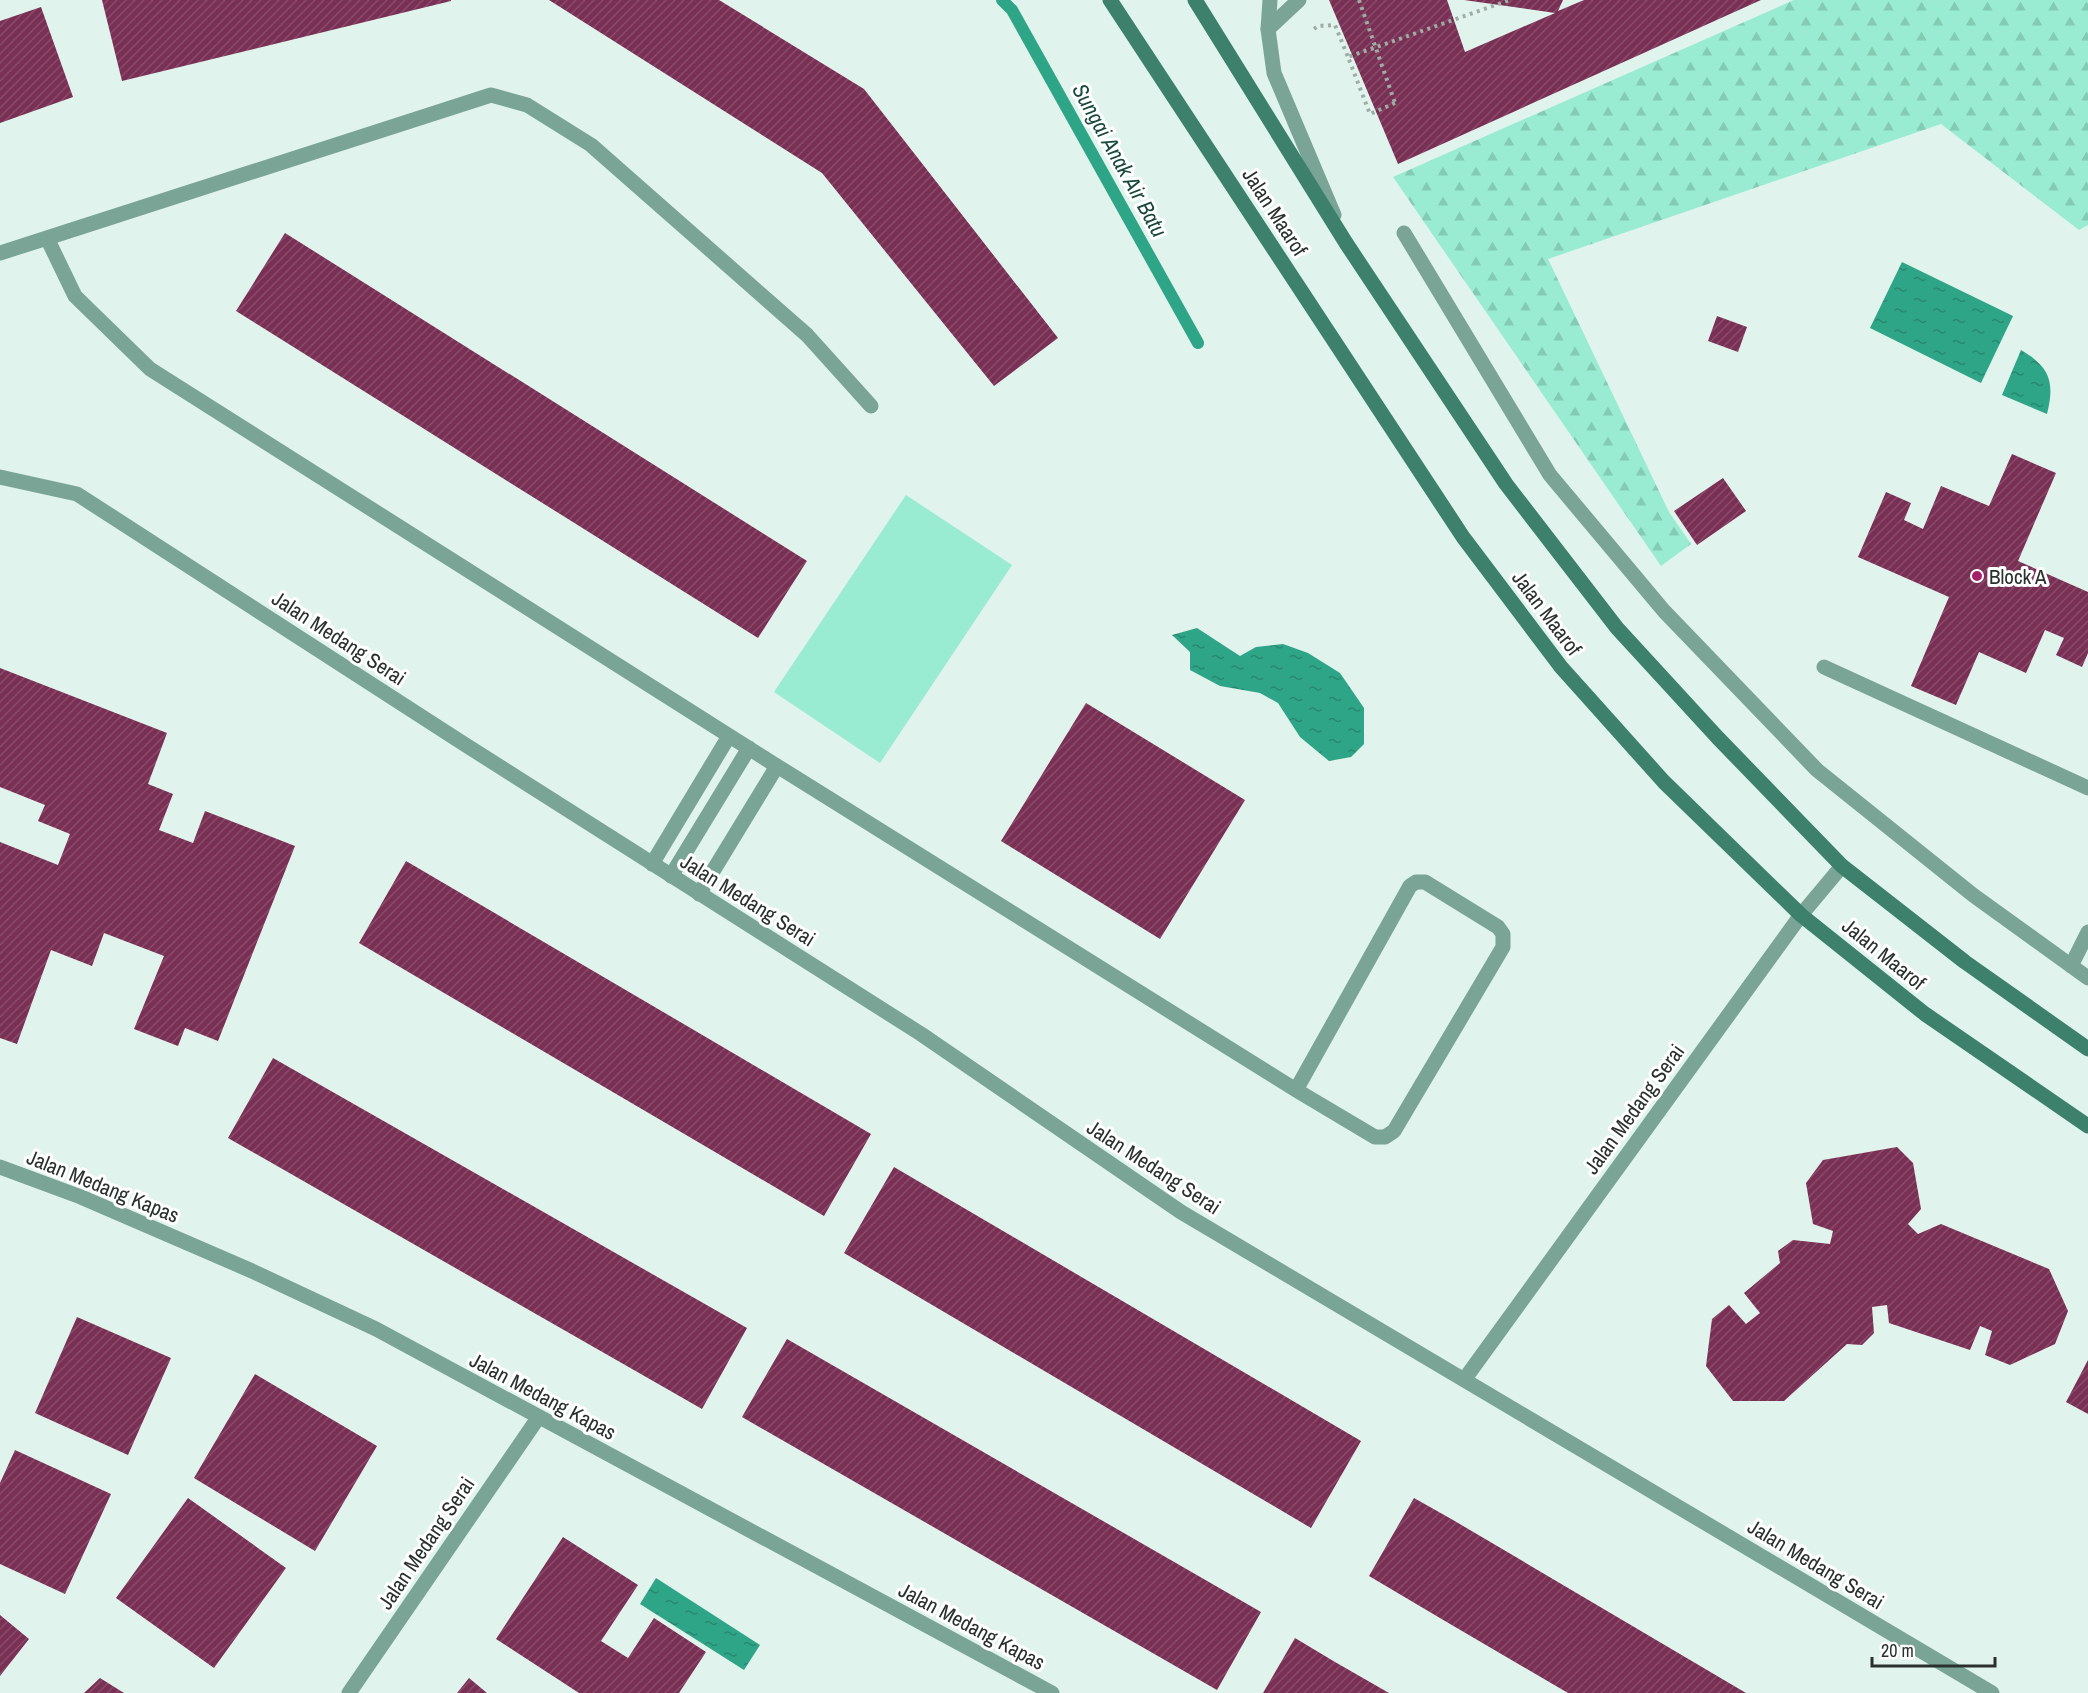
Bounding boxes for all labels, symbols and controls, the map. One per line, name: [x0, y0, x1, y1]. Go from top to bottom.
water label: Sungai Anak Air Batu: [1065, 78, 1175, 242]
street label: Jalan Maarof: [1236, 162, 1314, 262]
place label: Block A: [1989, 562, 2047, 591]
street label: Jalan Maarof: [1505, 565, 1589, 662]
marker: Block A: [1970, 569, 1984, 583]
street label: Jalan Medang Serai: [266, 584, 412, 692]
street label: Jalan Medang Serai: [675, 847, 821, 953]
street label: Jalan Maarof: [1836, 911, 1932, 997]
street label: Jalan Medang Serai: [1577, 1038, 1691, 1180]
street label: Jalan Medang Serai: [1081, 1113, 1227, 1221]
street label: Jalan Medang Kapas: [23, 1142, 183, 1230]
street label: Jalan Medang Kapas: [465, 1345, 621, 1447]
street label: Jalan Medang Serai: [371, 1471, 481, 1615]
street label: Jalan Medang Serai: [1742, 1512, 1890, 1616]
street label: Jalan Medang Kapas: [894, 1575, 1050, 1677]
scale bar: [1872, 1630, 1995, 1668]
text: 20 m: [1881, 1638, 1914, 1663]

